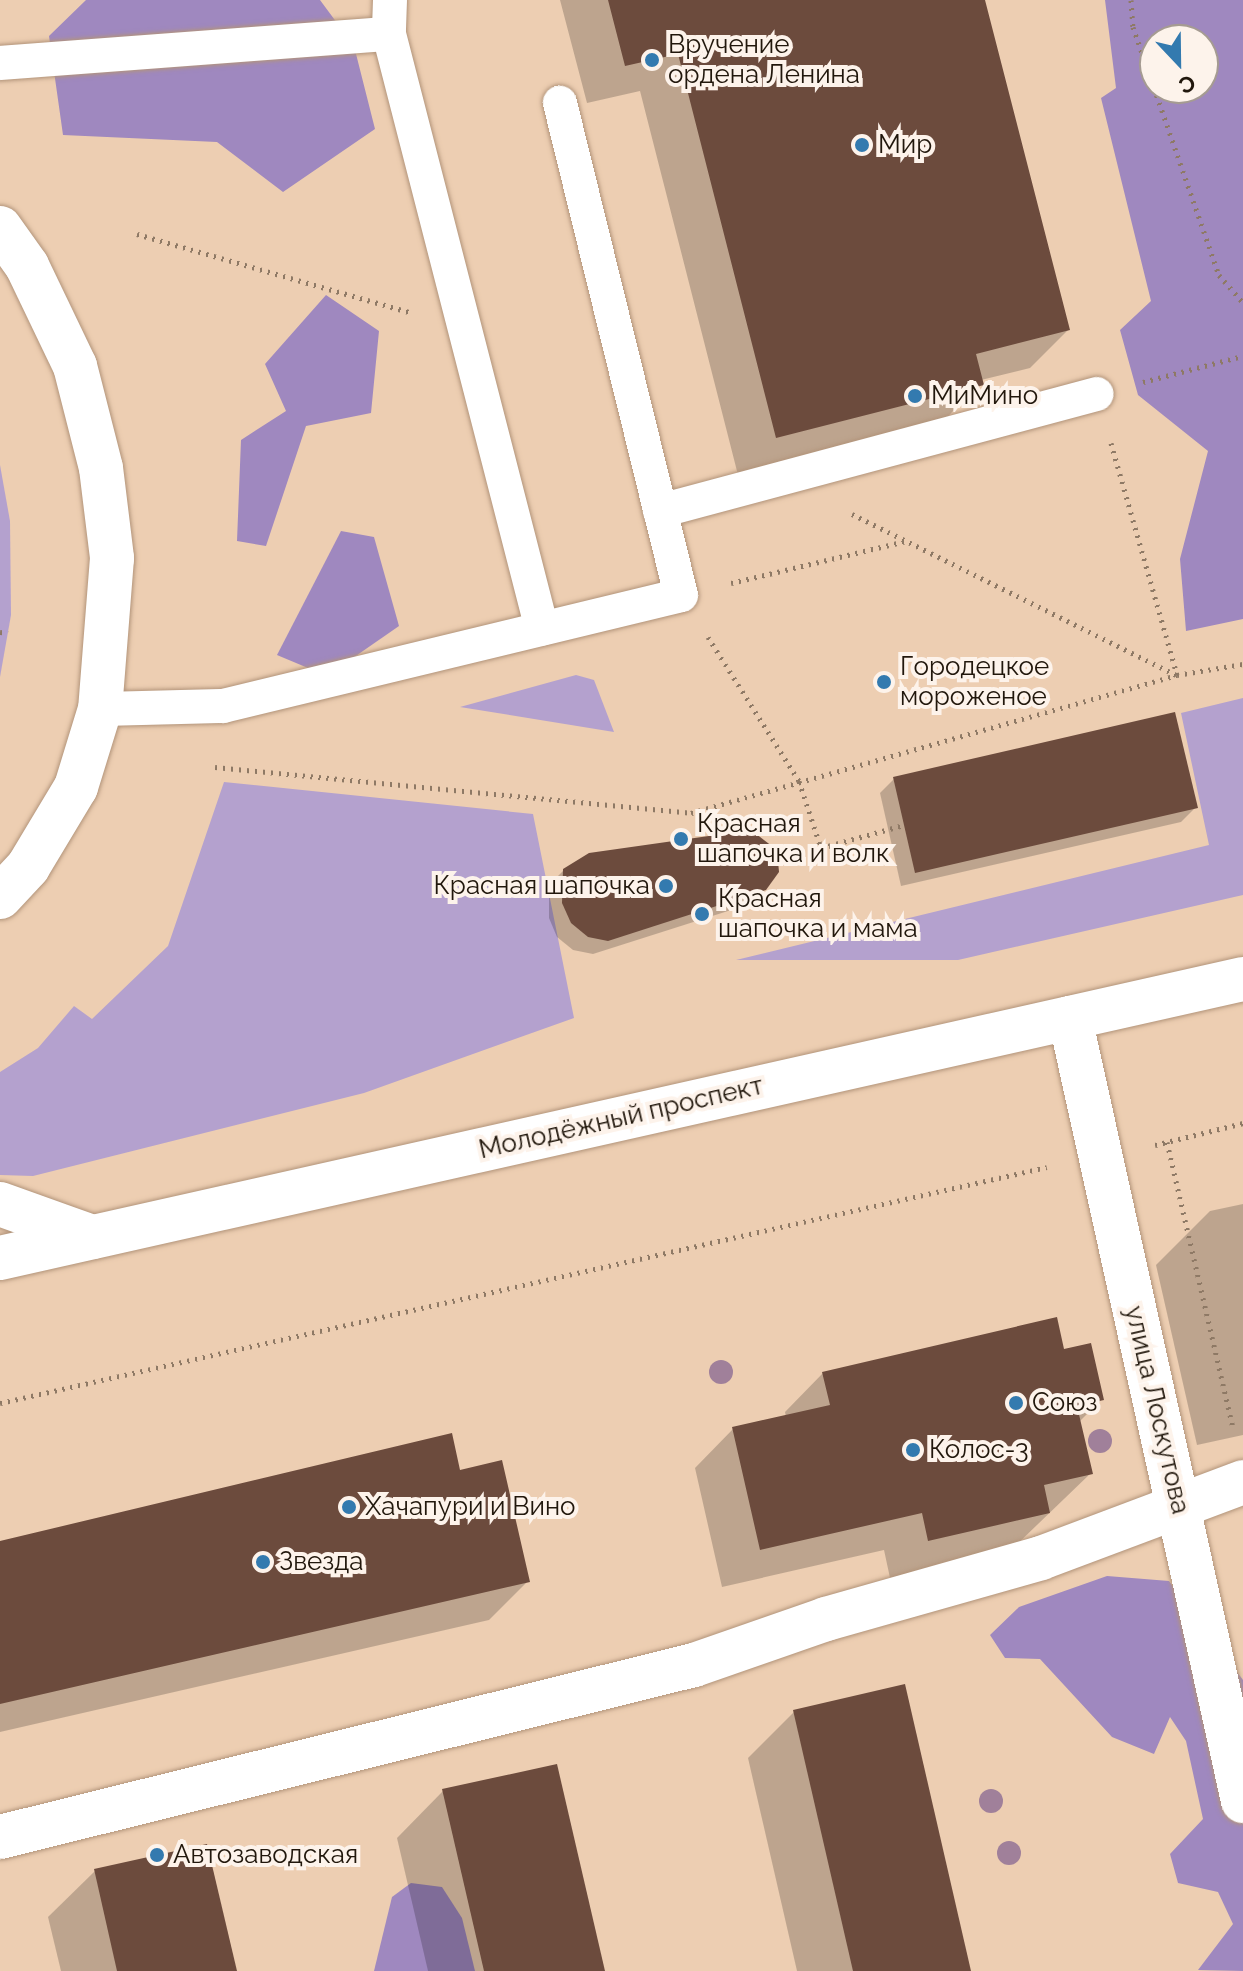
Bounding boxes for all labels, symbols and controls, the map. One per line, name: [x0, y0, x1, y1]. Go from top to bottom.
north arrow: [1139, 24, 1219, 104]
place label: Вручение ордена Ленина: [668, 29, 860, 90]
marker: Вручение ордена Ленина: [643, 51, 661, 69]
text: С: [1175, 70, 1199, 99]
place label: Мир: [878, 129, 932, 161]
marker: Мир: [853, 136, 871, 154]
place label: МиМино: [931, 380, 1038, 412]
marker: МиМино: [906, 387, 924, 405]
place label: Городецкое мороженое: [900, 651, 1049, 712]
marker: Городецкое мороженое: [875, 673, 893, 691]
place label: Красная шапочка и волк: [697, 808, 890, 870]
marker: Красная шапочка и волк: [672, 830, 690, 848]
place label: Красная шапочка: [433, 870, 650, 902]
marker: Красная шапочка: [657, 877, 675, 895]
place label: Красная шапочка и мама: [718, 883, 918, 944]
marker: Красная шапочка и мама: [693, 905, 711, 923]
street label: Молодёжный проспект: [476, 1070, 766, 1166]
street label: улица Лоскутова: [1118, 1303, 1196, 1517]
place label: Союз: [1032, 1387, 1097, 1419]
marker: Союз: [1007, 1394, 1025, 1412]
place label: Колос-3: [929, 1434, 1029, 1466]
marker: Колос-3: [904, 1441, 922, 1459]
place label: Хачапури и Вино: [365, 1491, 576, 1523]
marker: Хачапури и Вино: [340, 1498, 358, 1516]
place label: Звезда: [279, 1546, 363, 1578]
marker: Звезда: [254, 1553, 272, 1571]
place label: Автозаводская: [173, 1839, 358, 1871]
marker: Автозаводская: [148, 1846, 166, 1864]

